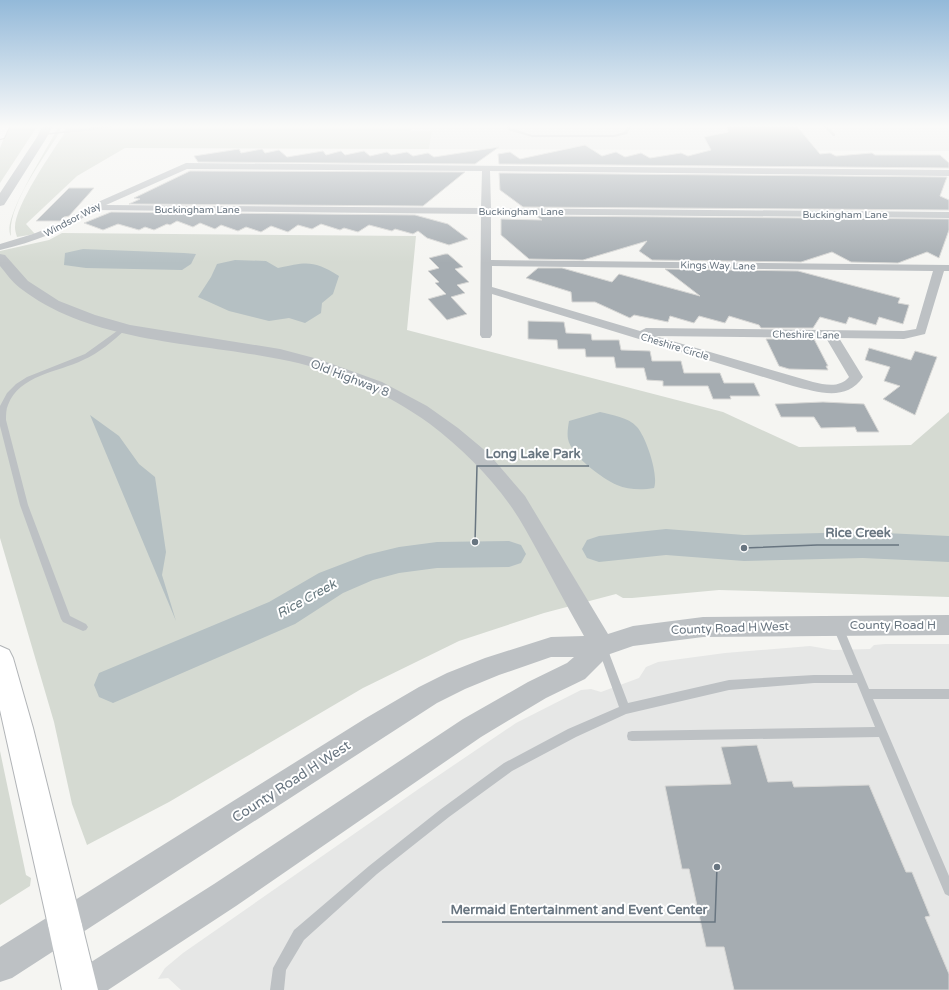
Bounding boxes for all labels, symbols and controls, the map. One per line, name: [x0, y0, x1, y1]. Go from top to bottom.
street label: Windsor Way: [42, 200, 104, 240]
street label: Buckingham Lane: [154, 204, 240, 216]
street label: Buckingham Lane: [478, 206, 564, 218]
street label: Buckingham Lane: [802, 209, 888, 221]
street label: Kings Way Lane: [680, 259, 756, 273]
street label: Cheshire Lane: [772, 328, 840, 342]
street label: Cheshire Circle: [639, 331, 711, 363]
street label: Old Highway 8: [309, 357, 391, 399]
callout: Long Lake Park: [477, 441, 589, 466]
text: Long Lake Park: [485, 446, 581, 462]
callout: Rice Creek: [817, 520, 899, 545]
text: Rice Creek: [825, 525, 891, 541]
water label: Rice Creek: [274, 576, 340, 622]
street label: County Road H: [850, 618, 936, 632]
street label: County Road H West: [671, 619, 790, 637]
street label: County Road H West: [229, 736, 354, 826]
callout: Mermaid Entertainment and Event Center: [442, 897, 715, 922]
text: Mermaid Entertainment and Event Center: [450, 902, 709, 918]

